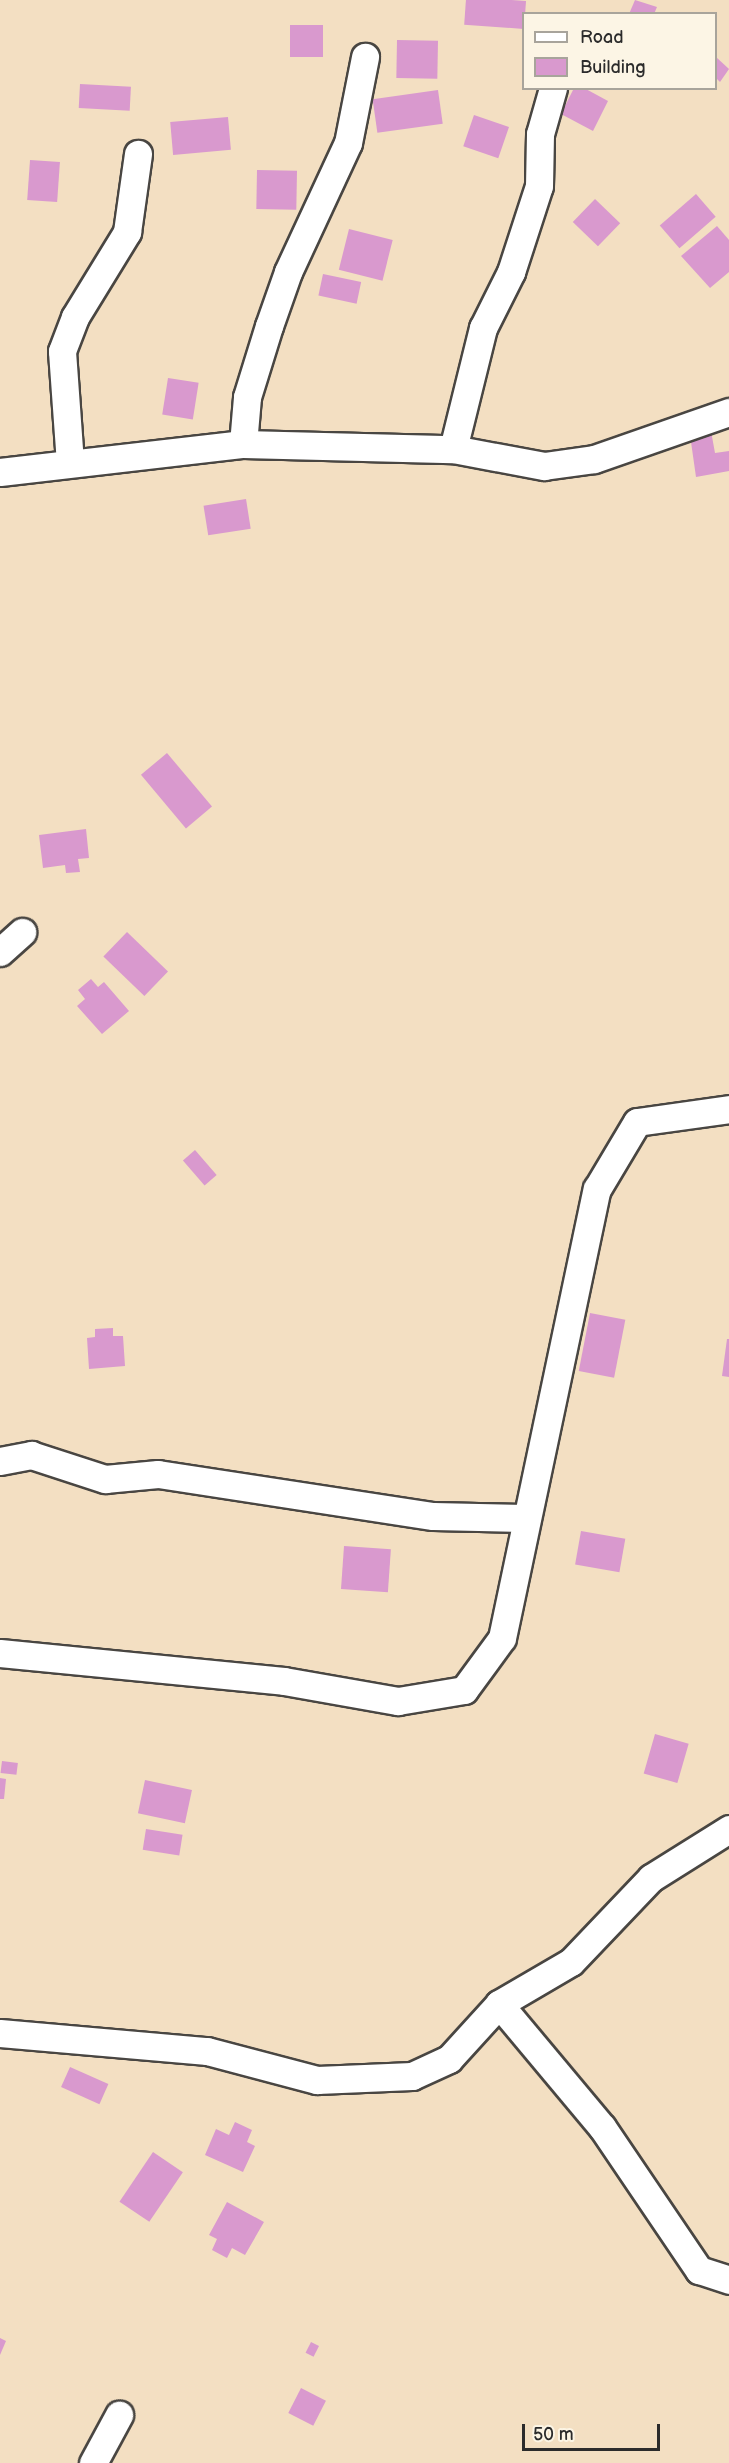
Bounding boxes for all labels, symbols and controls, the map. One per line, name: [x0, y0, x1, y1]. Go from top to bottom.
legend: [522, 12, 717, 90]
text: Road: [580, 27, 624, 48]
text: Building: [580, 57, 646, 78]
scale bar: [525, 2412, 663, 2450]
text: 50 m: [533, 2424, 574, 2445]

